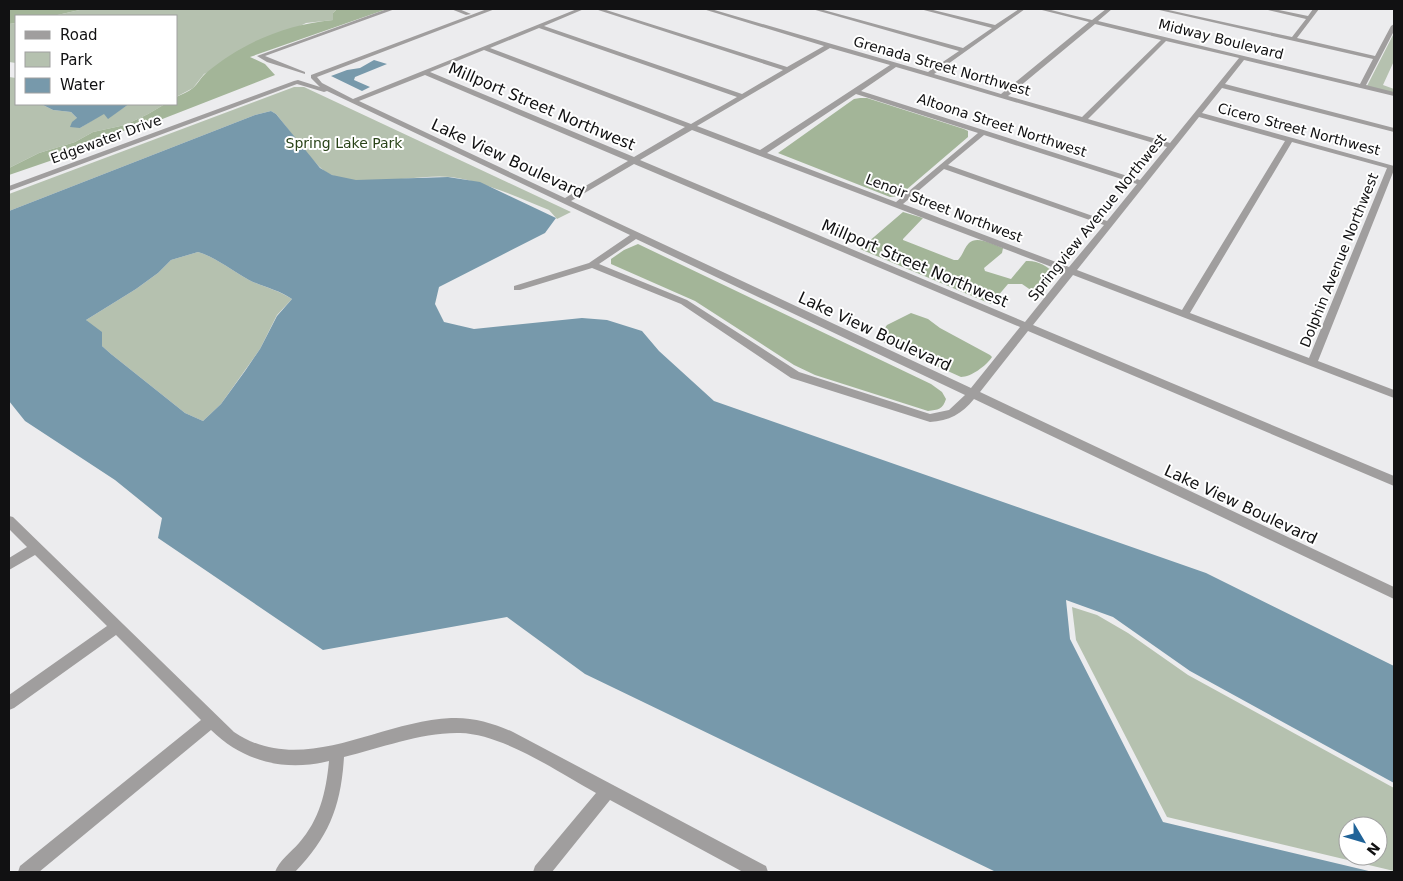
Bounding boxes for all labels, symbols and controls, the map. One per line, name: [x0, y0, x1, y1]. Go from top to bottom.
legend: [15, 15, 178, 105]
street label: Midway Boulevard: [1157, 16, 1285, 62]
text: Road: [60, 26, 98, 44]
street label: Grenada Street Northwest: [852, 33, 1033, 99]
text: Park: [60, 51, 93, 69]
street label: Millport Street Northwest: [446, 58, 638, 154]
text: Water: [60, 76, 105, 94]
street label: Altoona Street Northwest: [915, 90, 1089, 160]
street label: Cicero Street Northwest: [1216, 100, 1382, 159]
street label: Edgewater Drive: [48, 111, 164, 167]
street label: Lake View Boulevard: [428, 115, 587, 202]
street label: Springview Avenue Northwest: [1025, 130, 1170, 304]
park label: Spring Lake Park: [286, 135, 403, 151]
street label: Dolphin Avenue Northwest: [1297, 170, 1382, 350]
street label: Lenoir Street Northwest: [863, 171, 1025, 246]
street label: Millport Street Northwest: [819, 215, 1011, 311]
street label: Lake View Boulevard: [795, 288, 954, 375]
street label: Lake View Boulevard: [1161, 461, 1320, 548]
north arrow: [1338, 816, 1388, 866]
text: N: [1363, 839, 1383, 859]

